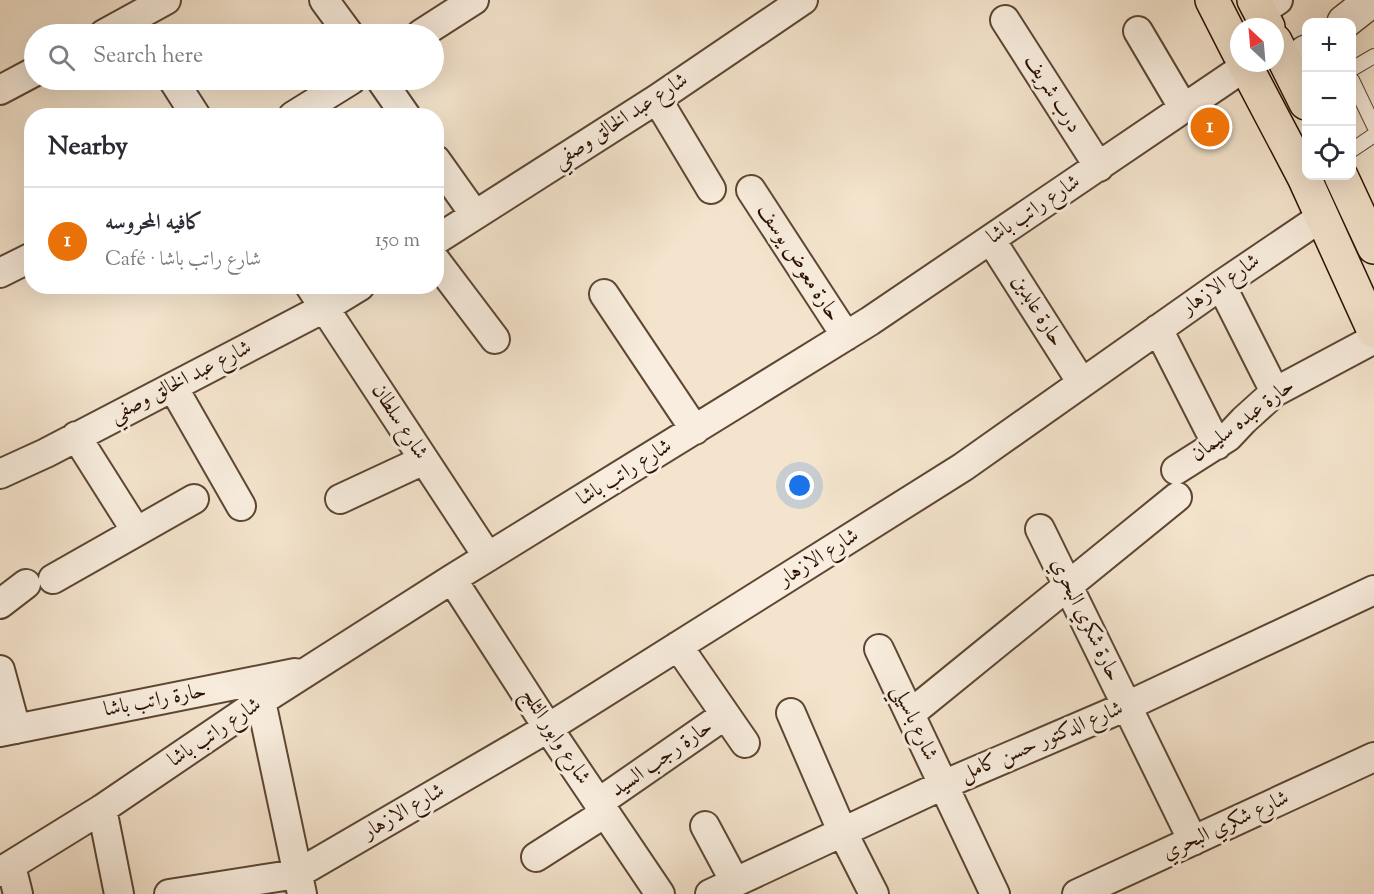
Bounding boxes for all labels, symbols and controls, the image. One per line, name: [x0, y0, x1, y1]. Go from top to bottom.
north arrow: [1230, 18, 1284, 72]
map controls: [1302, 18, 1356, 180]
button: +: [1302, 18, 1356, 72]
search box: [24, 24, 444, 90]
icon: search: [45, 41, 78, 74]
text: Search here: [93, 41, 203, 73]
street label: درب شريف: [1016, 49, 1088, 139]
street label: شارع عبد الخالق وصفي: [547, 66, 696, 179]
button: −: [1302, 72, 1356, 126]
pin: 1: [1190, 104, 1230, 150]
button: locate: [1302, 126, 1356, 180]
text: Nearby: [48, 129, 128, 166]
street label: شارع راتب باشا: [981, 168, 1087, 253]
street label: حارة معوض يوسف: [749, 198, 847, 328]
text: كافيه المحروسه: [105, 208, 203, 240]
text: 1: [64, 227, 71, 256]
text: 150 m: [375, 227, 420, 256]
text: Café · شارع راتب باشا: [105, 246, 261, 275]
street label: شارع الازهار: [1174, 247, 1267, 325]
street label: حارة عابدين: [1003, 269, 1071, 353]
street label: شارع عبد الخالق وصفي: [105, 333, 259, 433]
street label: حارة عبده سليمان: [1185, 372, 1301, 470]
street label: شارع سلطان: [362, 378, 435, 467]
street label: شارع راتب باشا: [572, 432, 679, 515]
your location: [785, 471, 814, 500]
street label: شارع الازهار: [771, 521, 866, 596]
street label: حارة شكري البحري: [1042, 553, 1128, 687]
street label: حارة راتب باشا: [101, 676, 209, 726]
street label: شارع باسيلي: [881, 680, 945, 767]
street label: شارع وابور الثلج: [511, 683, 597, 792]
street label: شارع راتب باشا: [162, 691, 268, 776]
street label: شارع الدكتور حسن كامل: [956, 694, 1129, 791]
street label: حارة رجب السيد: [605, 713, 719, 805]
street label: شارع الازهار: [356, 777, 451, 849]
street label: شارع شكري البحري: [1158, 784, 1295, 869]

